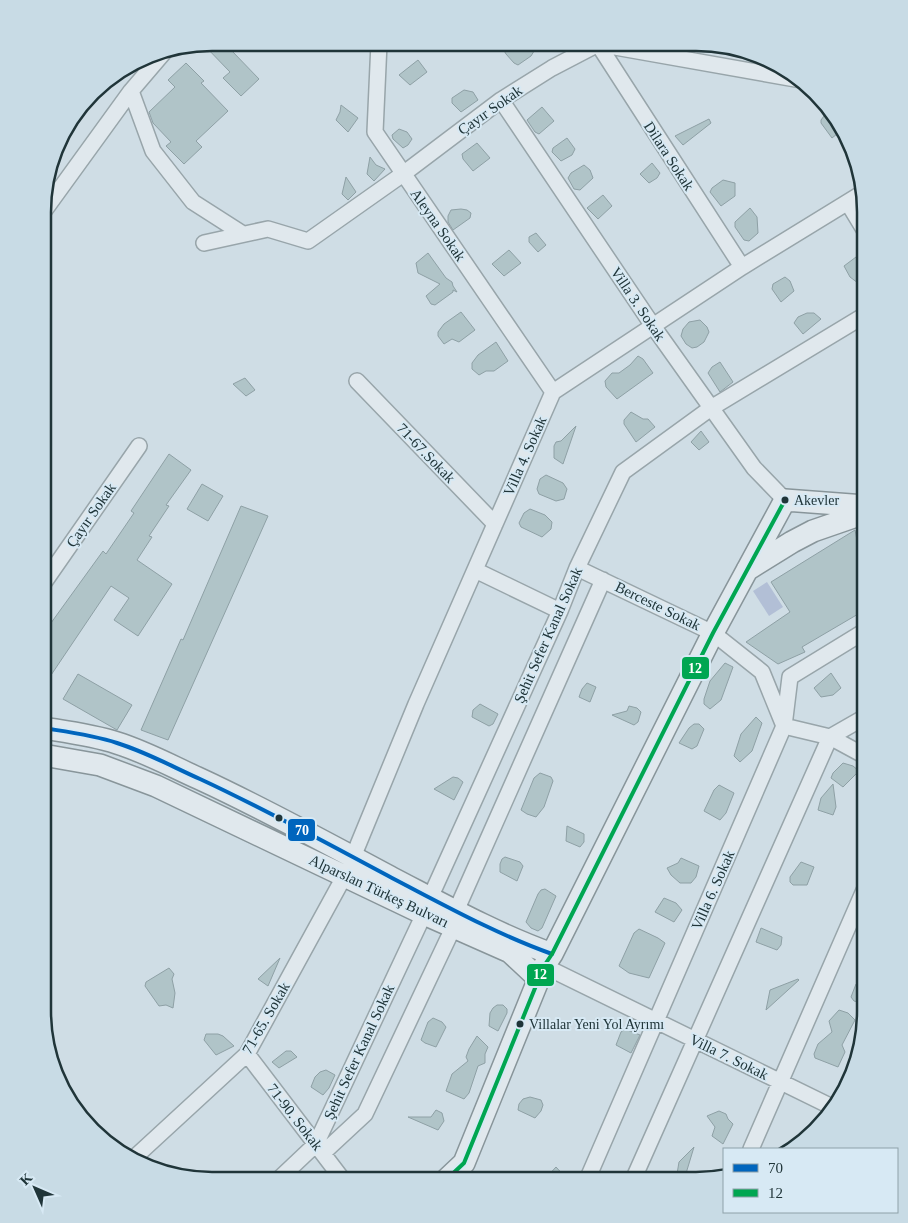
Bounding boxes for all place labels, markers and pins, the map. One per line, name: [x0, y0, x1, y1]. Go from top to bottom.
place label: Akevler: [794, 493, 839, 508]
marker: Akevler: [780, 495, 790, 505]
unlabelled marker: [274, 813, 284, 823]
place label: Villalar Yeni Yol Ayrımı: [529, 1017, 664, 1032]
marker: Villalar Yeni Yol Ayrımı: [515, 1019, 525, 1029]

